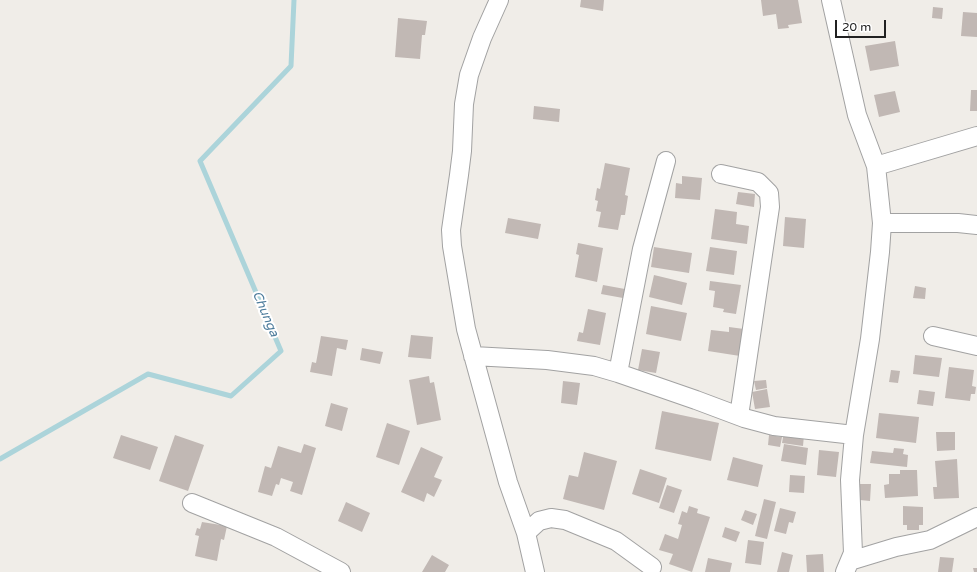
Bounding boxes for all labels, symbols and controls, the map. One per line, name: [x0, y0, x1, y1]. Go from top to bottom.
scale bar: [837, 12, 888, 38]
text: 20 m: [842, 20, 871, 34]
water label: Chunga: [248, 289, 282, 339]

